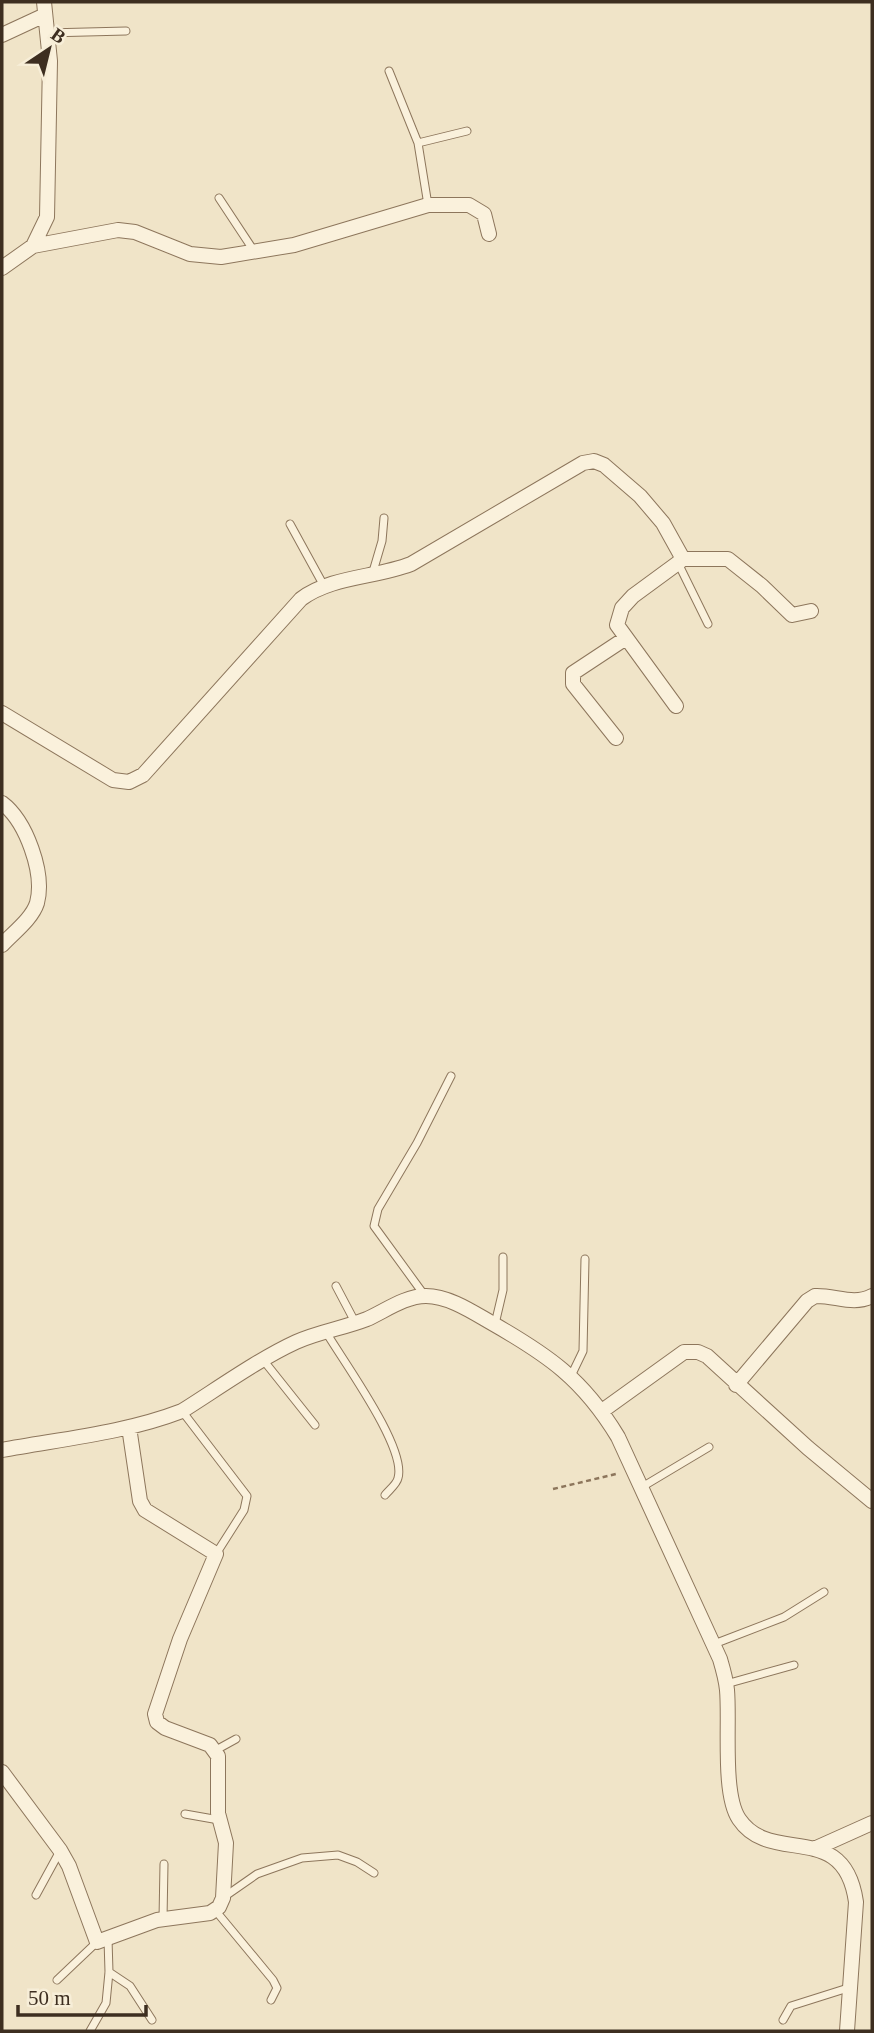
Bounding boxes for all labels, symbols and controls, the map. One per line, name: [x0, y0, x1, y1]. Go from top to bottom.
north arrow: [14, 14, 84, 84]
text: B: [47, 23, 70, 48]
scale bar: [18, 1974, 145, 2018]
text: 50 m: [28, 1986, 71, 2010]

